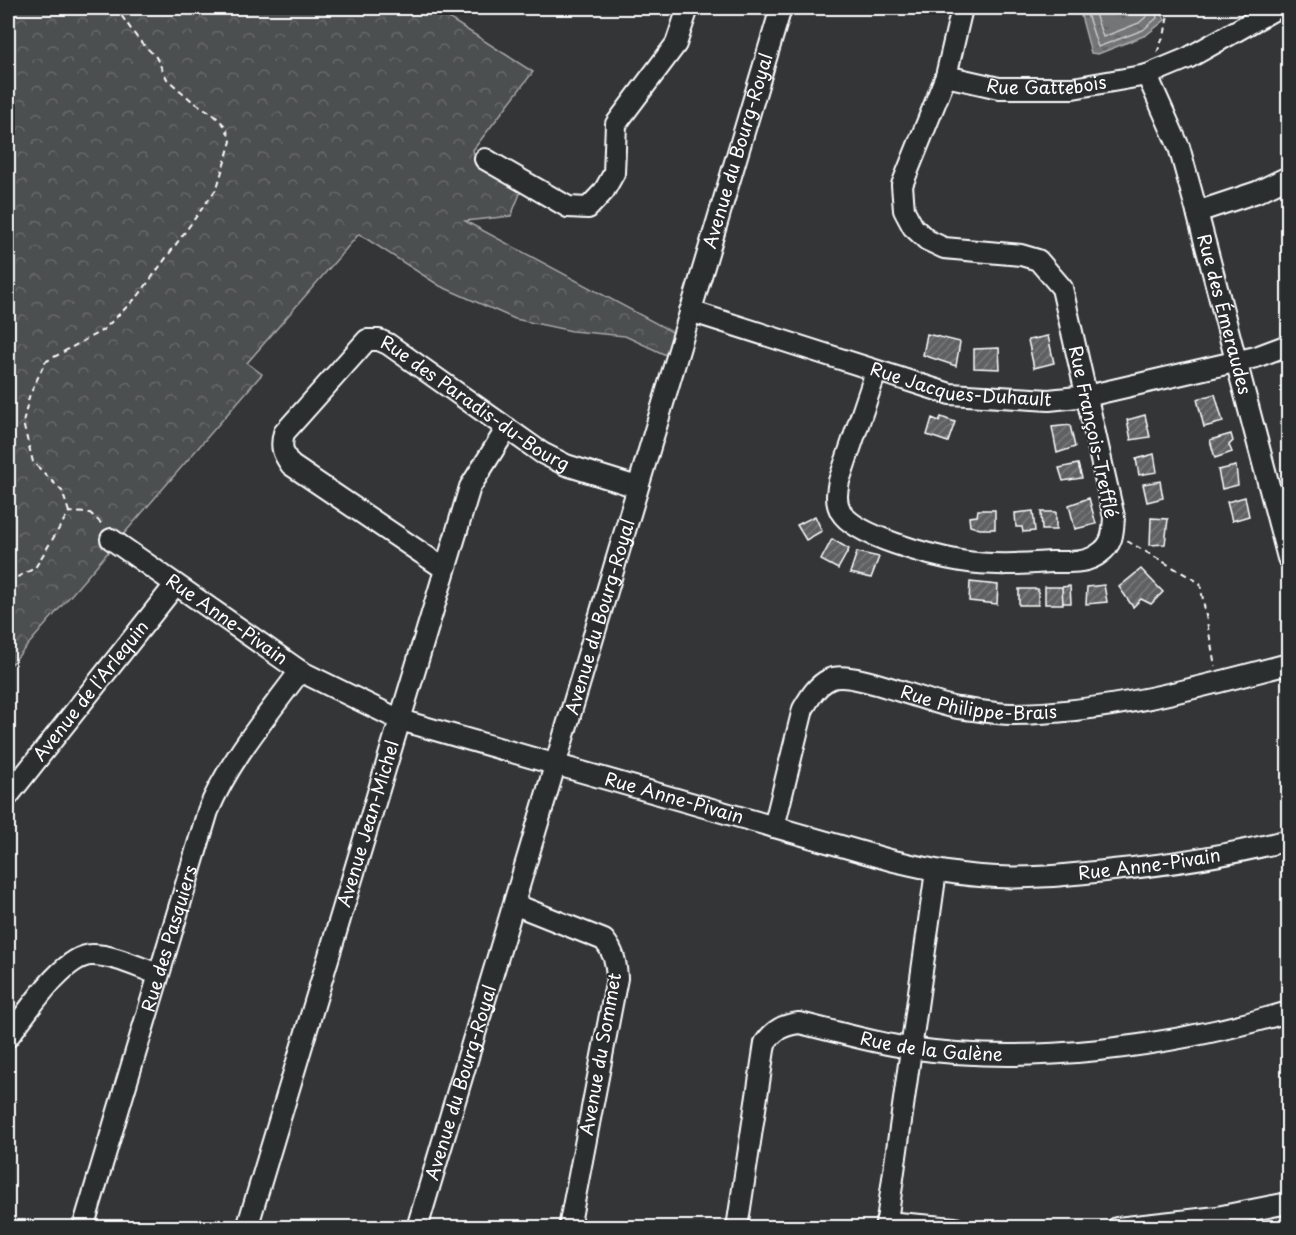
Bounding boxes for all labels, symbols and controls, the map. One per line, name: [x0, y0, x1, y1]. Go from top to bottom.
street label: Avenue du Bourg-Royal: [695, 49, 779, 252]
street label: Rue Gattebois: [984, 67, 1108, 100]
street label: Rue des Émeraudes: [1191, 231, 1259, 397]
street label: Rue des Paradis-du-Bourg: [377, 328, 575, 477]
street label: Rue François-Trefflé: [1063, 343, 1126, 521]
street label: Rue Jacques-Duhault: [867, 354, 1052, 412]
street label: Avenue du Bourg-Royal: [557, 515, 641, 718]
street label: Rue Anne-Pivain: [161, 566, 294, 671]
street label: Avenue de l'Arlequin: [26, 614, 154, 766]
street label: Rue Philippe-Brais: [897, 677, 1058, 726]
street label: Avenue Jean-Michel: [329, 737, 405, 910]
street label: Rue Anne-Pivain: [602, 764, 747, 830]
street label: Rue Anne-Pivain: [1077, 840, 1222, 886]
street label: Rue des Pasquiers: [134, 862, 203, 1015]
street label: Avenue du Sommet: [572, 970, 627, 1137]
street label: Avenue du Bourg-Royal: [418, 981, 502, 1183]
street label: Rue de la Galène: [858, 1024, 1003, 1067]

